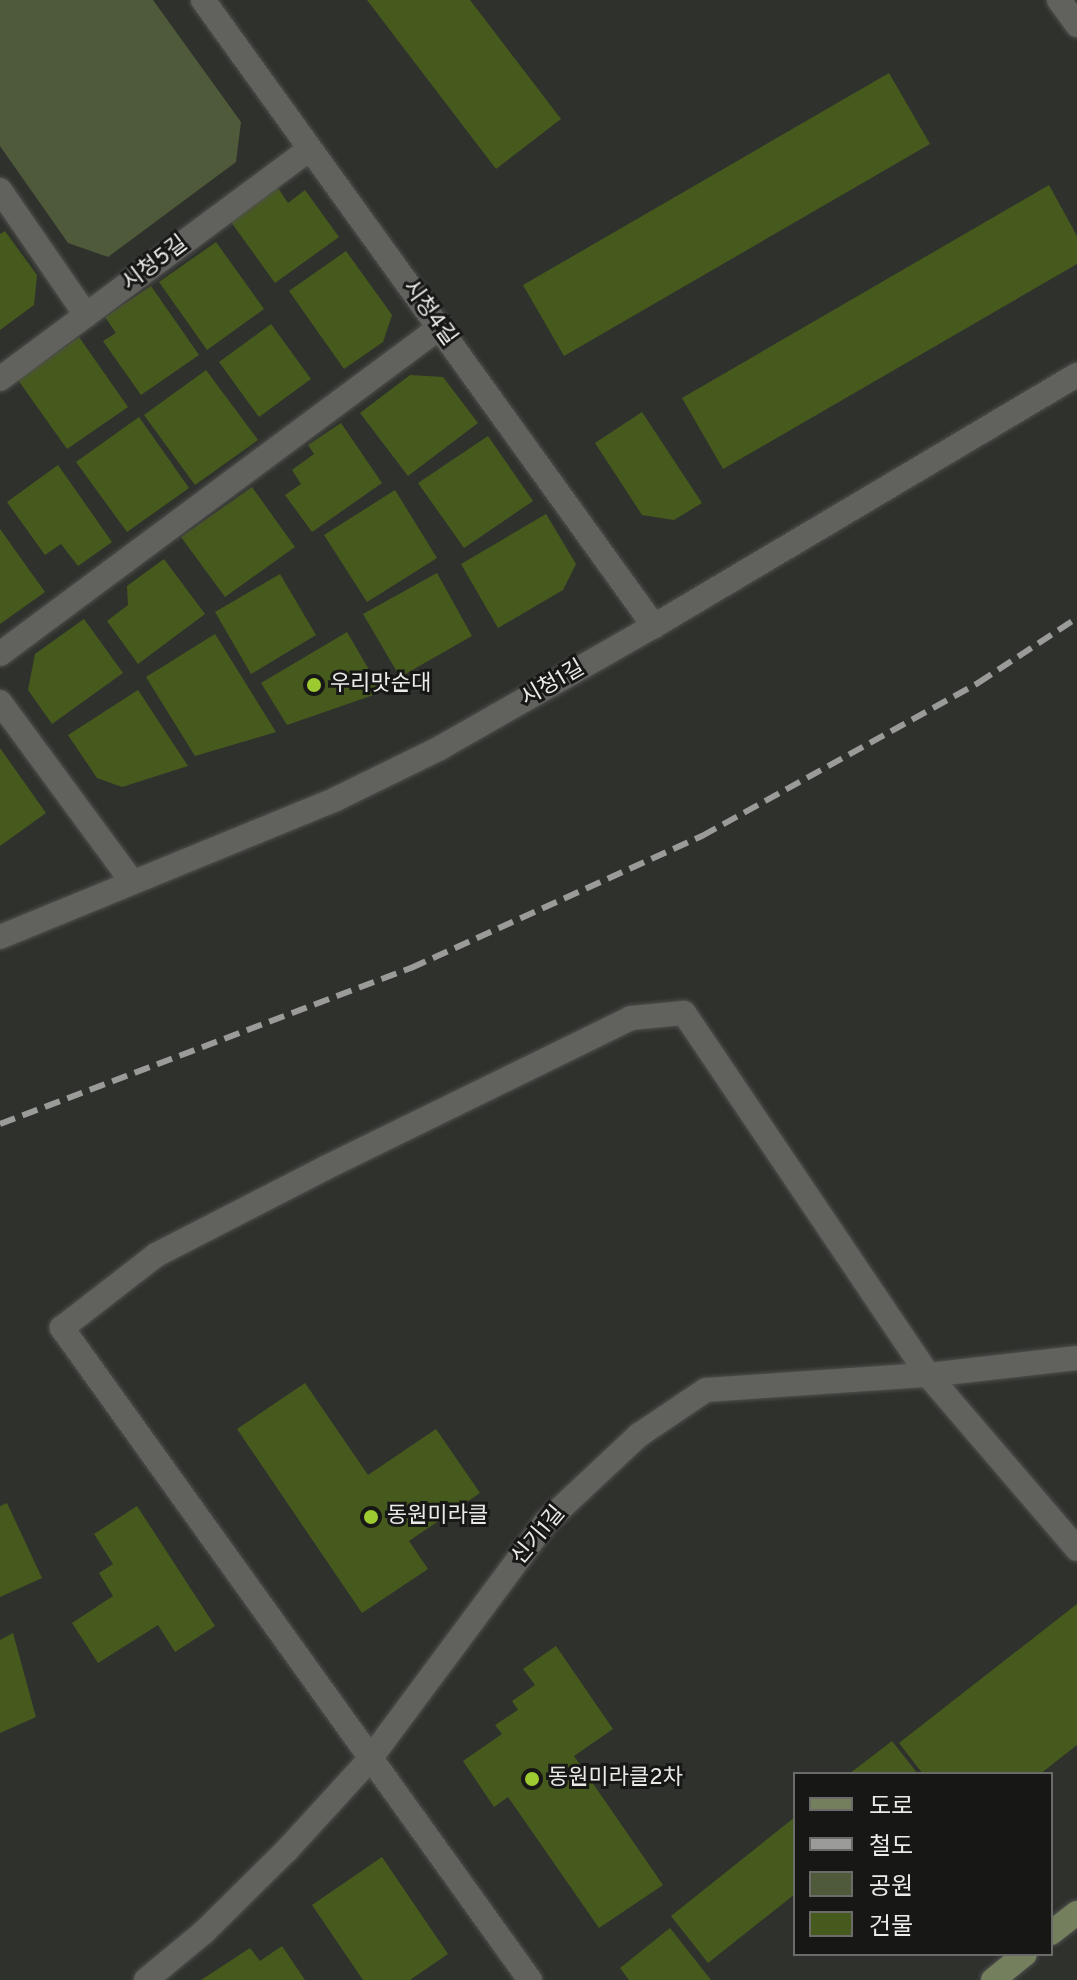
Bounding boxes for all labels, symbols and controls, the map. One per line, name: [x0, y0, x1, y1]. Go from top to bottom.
street label: 시청5길: [117, 231, 193, 297]
street label: 시청4길: [396, 275, 462, 351]
street label: 시청1길: [517, 655, 589, 713]
place label: 우리맛순대: [330, 672, 431, 698]
marker: 우리맛순대: [305, 676, 323, 694]
street label: 신기1길: [507, 1501, 571, 1571]
place label: 동원미라클: [387, 1504, 488, 1530]
marker: 동원미라클: [362, 1508, 380, 1526]
place label: 동원미라클2차: [548, 1766, 683, 1792]
marker: 동원미라클2차: [523, 1770, 541, 1788]
legend: [793, 1772, 1053, 1956]
text: 도로: [869, 1793, 913, 1823]
text: 철도: [869, 1833, 913, 1863]
text: 공원: [869, 1873, 913, 1903]
text: 건물: [869, 1913, 913, 1943]

